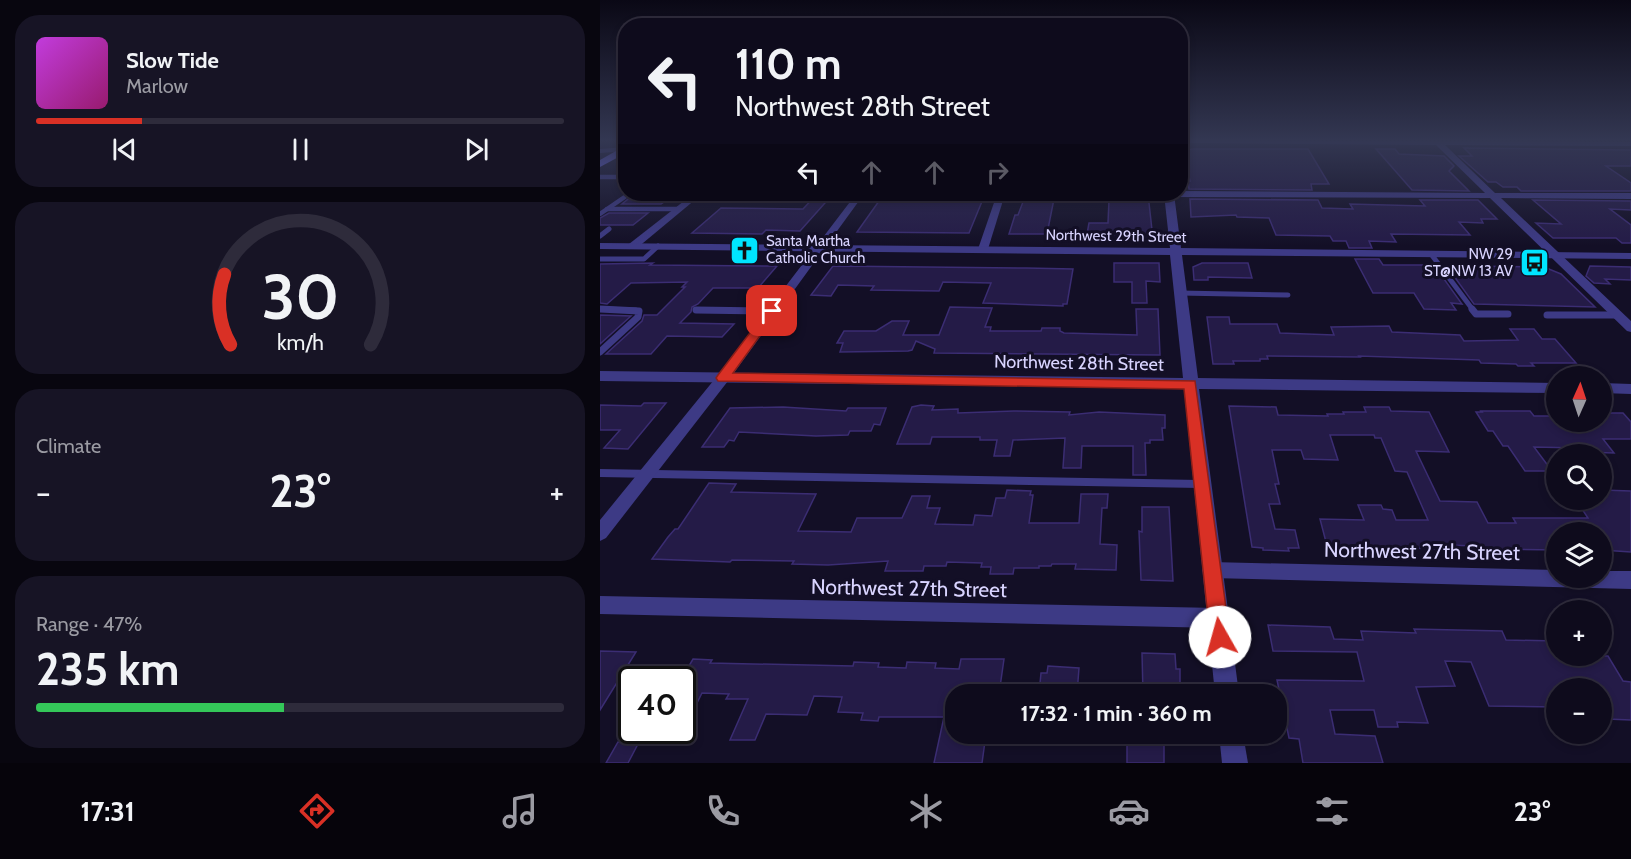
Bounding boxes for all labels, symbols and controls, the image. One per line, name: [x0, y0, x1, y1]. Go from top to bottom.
text: 110 m: [735, 38, 842, 90]
icon: left: [636, 42, 714, 120]
text: Slow Tide: [126, 47, 219, 74]
text: Marlow: [126, 74, 188, 98]
text: Northwest 28th Street: [735, 90, 990, 123]
icon: previous: [108, 133, 141, 166]
icon: pause: [284, 133, 317, 166]
icon: next: [460, 133, 493, 166]
icon: left: [792, 156, 825, 189]
icon: ahead: [855, 156, 888, 189]
icon: ahead: [918, 156, 951, 189]
icon: right: [981, 156, 1014, 189]
street label: Northwest 29th Street: [1045, 226, 1187, 246]
place label: Santa Martha Catholic Church: [766, 232, 865, 267]
church icon: Santa Martha Catholic Church: [729, 234, 761, 266]
place label: NW 29 ST@NW 13 AV: [1424, 245, 1514, 280]
bus stop icon: NW 29 ST@NW 13 AV: [1518, 247, 1550, 279]
text: 30: [261, 259, 339, 335]
pin: [746, 285, 797, 336]
icon: arrive: [755, 294, 788, 327]
text: km/h: [277, 329, 323, 355]
street label: Northwest 28th Street: [994, 351, 1164, 375]
north arrow: [1546, 366, 1612, 432]
map controls: [1546, 366, 1612, 744]
text: Climate: [36, 434, 101, 458]
button: search: [1546, 444, 1612, 510]
text: 23°: [269, 464, 331, 518]
text: −: [36, 472, 51, 512]
text: +: [549, 472, 564, 512]
button: layers: [1546, 522, 1612, 588]
street label: Northwest 27th Street: [1324, 537, 1520, 565]
street label: Northwest 27th Street: [811, 574, 1007, 602]
button: +: [1546, 600, 1612, 666]
position arrow: [1188, 605, 1252, 669]
text: Range · 47%: [36, 612, 142, 636]
text: 235 km: [36, 642, 179, 696]
speed limit sign: 40: [618, 666, 696, 744]
button: −: [1546, 678, 1612, 744]
text: 17:32 · 1 min · 360 m: [1020, 700, 1212, 727]
icon: directions: [296, 790, 338, 832]
icon: music: [499, 790, 541, 832]
icon: phone: [702, 790, 744, 832]
icon: climate: [905, 790, 947, 832]
icon: car: [1108, 790, 1150, 832]
icon: filters: [1311, 790, 1353, 832]
text: 17:31: [81, 795, 135, 828]
text: 23°: [1514, 795, 1550, 828]

